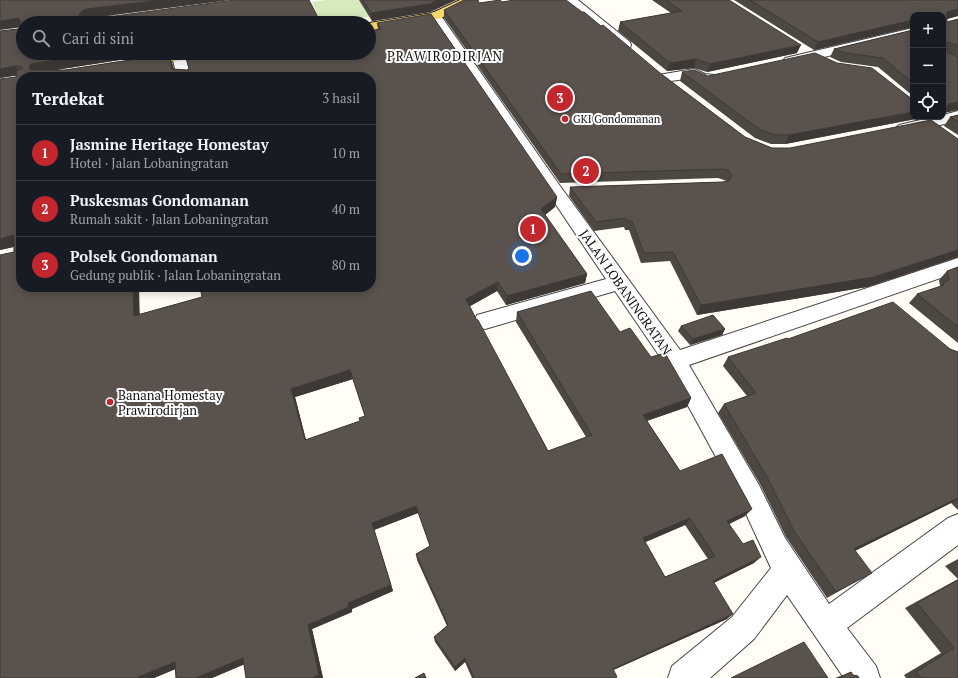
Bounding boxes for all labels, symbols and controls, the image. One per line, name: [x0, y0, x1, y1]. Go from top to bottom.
map controls: [910, 12, 946, 120]
button: +: [910, 12, 946, 48]
search box: [16, 16, 376, 60]
icon: search: [30, 27, 52, 49]
text: Cari di sini: [62, 28, 134, 48]
district label: PRAWIRODIRJAN: [387, 47, 503, 65]
button: −: [910, 48, 946, 84]
pin: 3: [547, 83, 573, 113]
button: locate: [910, 84, 946, 120]
text: Terdekat: [32, 87, 104, 110]
text: 3 hasil: [322, 89, 360, 107]
place label: GKI Gondomanan: [573, 112, 661, 126]
marker: GKI Gondomanan: [560, 114, 570, 124]
text: Jasmine Heritage Homestay: [70, 134, 269, 154]
text: 1: [41, 144, 49, 162]
text: 10 m: [332, 144, 360, 162]
text: Hotel · Jalan Lobaningratan: [70, 154, 228, 172]
pin: 2: [573, 156, 599, 186]
text: Puskesmas Gondomanan: [70, 190, 249, 210]
text: 2: [41, 200, 49, 218]
text: 40 m: [332, 200, 360, 218]
text: Rumah sakit · Jalan Lobaningratan: [70, 210, 269, 228]
pin: 1: [520, 214, 546, 244]
street label: JALAN LOBANINGRATAN: [576, 226, 676, 359]
text: Polsek Gondomanan: [70, 246, 218, 266]
your location: [512, 246, 532, 266]
text: 3: [41, 256, 49, 274]
text: 80 m: [332, 256, 360, 274]
text: Gedung publik · Jalan Lobaningratan: [70, 266, 281, 284]
place label: Banana Homestay Prawirodirjan: [118, 386, 223, 419]
marker: Banana Homestay Prawirodirjan: [105, 397, 115, 407]

